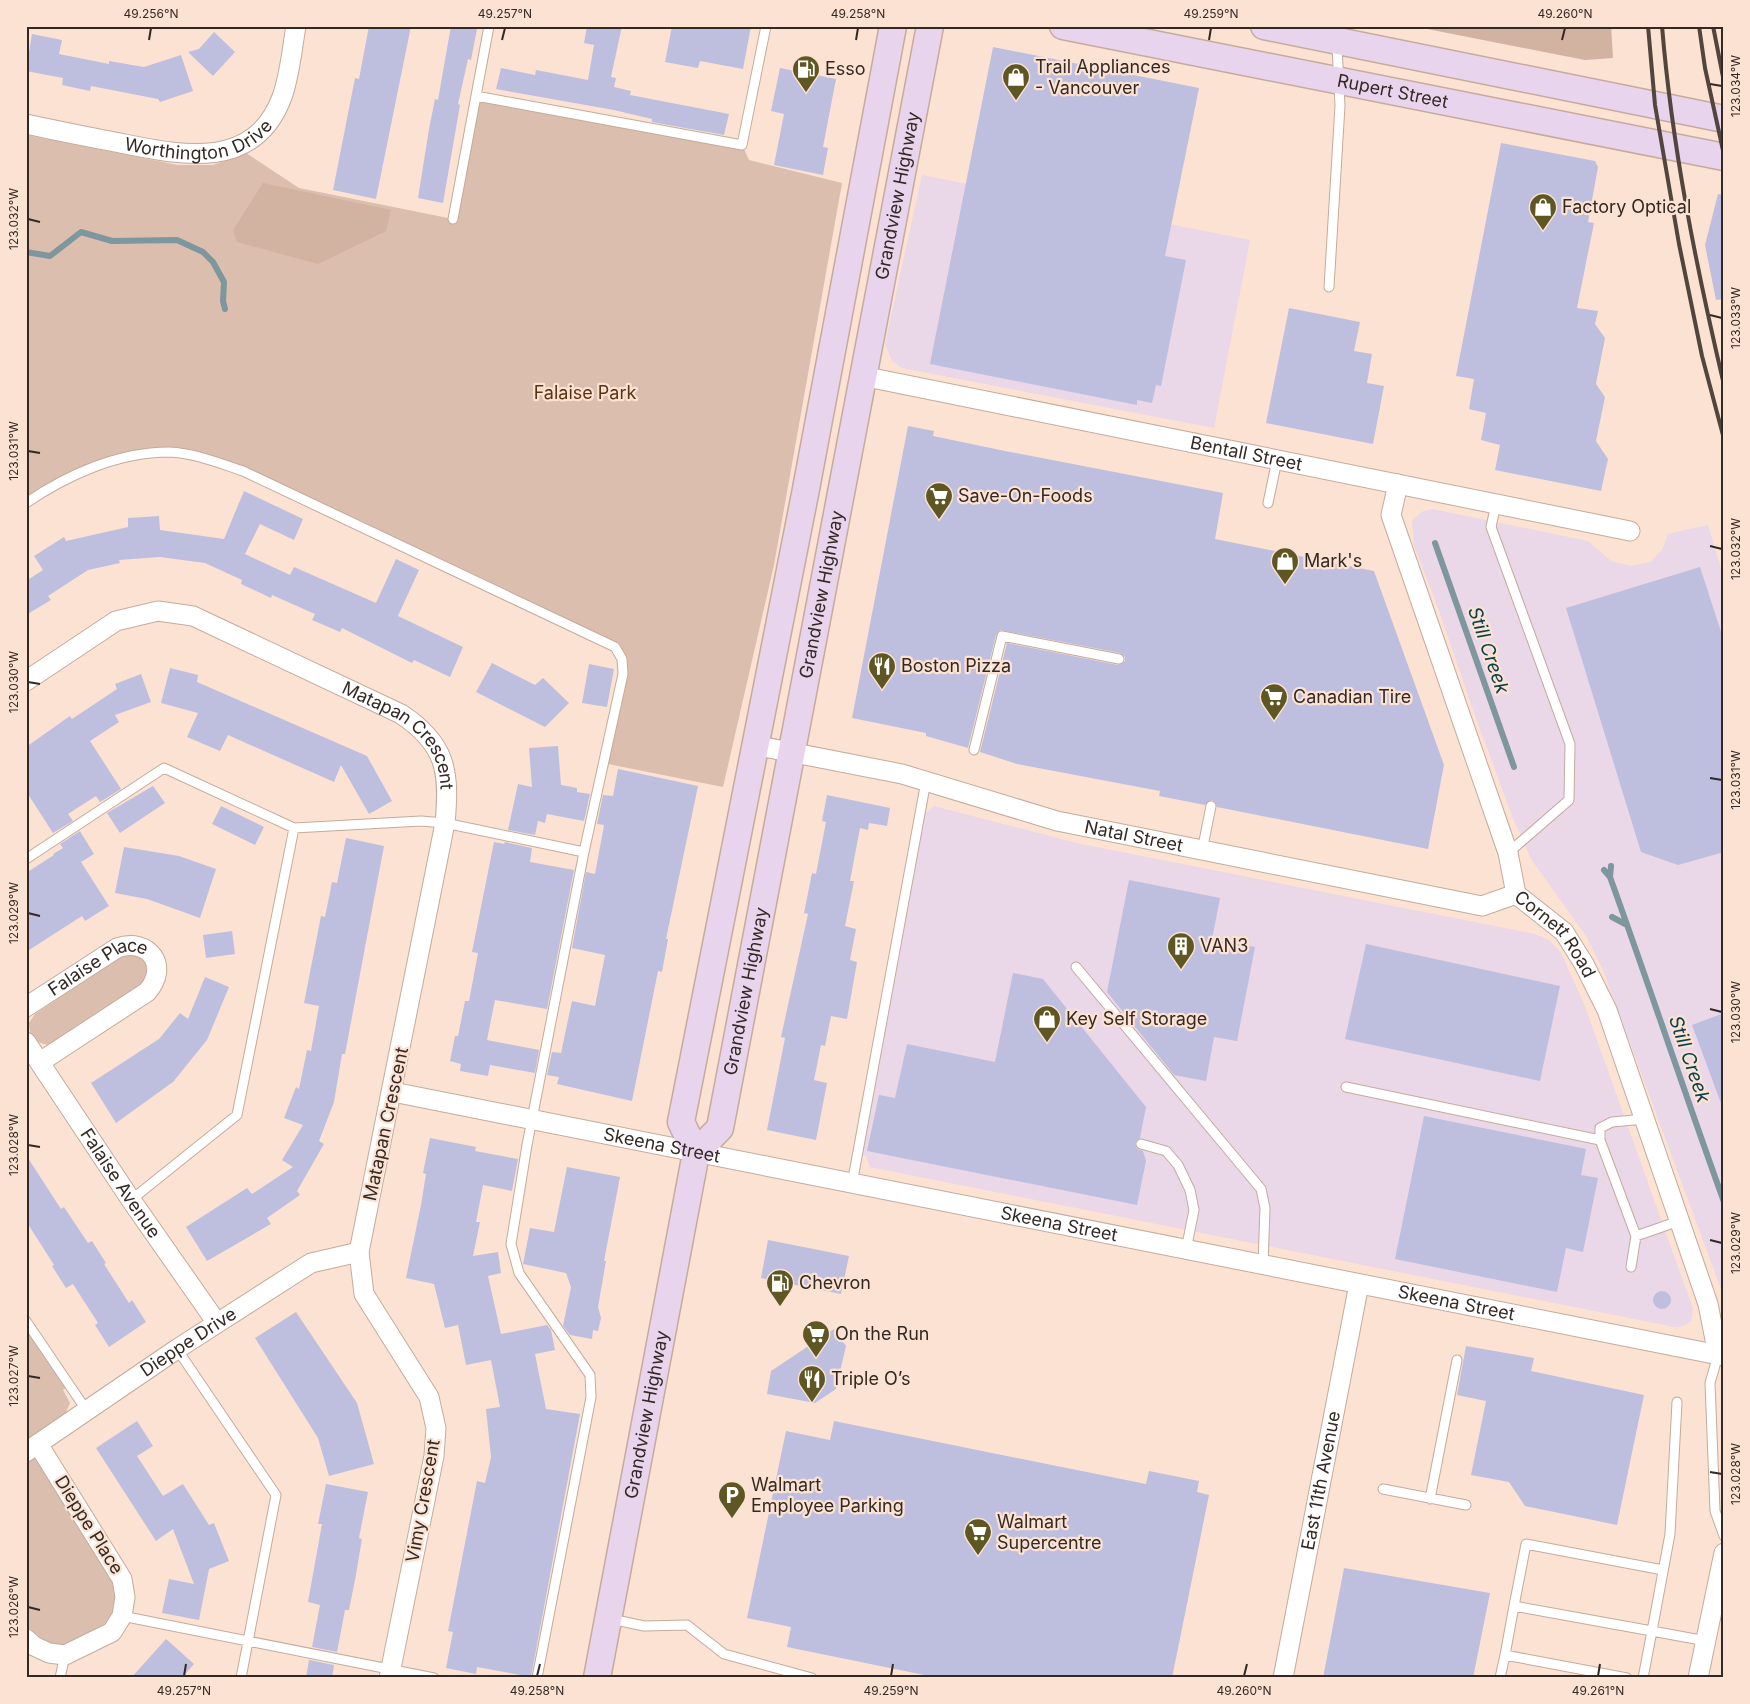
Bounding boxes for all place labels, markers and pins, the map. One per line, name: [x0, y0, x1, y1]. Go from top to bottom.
fuel station icon: Esso: [791, 54, 821, 93]
place label: Trail Appliances - Vancouver: [1035, 56, 1170, 98]
place label: Esso: [825, 58, 866, 79]
shop icon: Trail Appliances - Vancouver: [1001, 62, 1031, 101]
shop icon: Factory Optical: [1528, 192, 1558, 231]
place label: Factory Optical: [1562, 196, 1691, 217]
supermarket icon: Save-On-Foods: [924, 481, 954, 520]
place label: Save-On-Foods: [958, 485, 1093, 506]
shop icon: Mark's: [1270, 546, 1300, 585]
place label: Mark's: [1304, 550, 1362, 571]
restaurant icon: Boston Pizza: [867, 651, 897, 690]
place label: Boston Pizza: [901, 655, 1011, 676]
supermarket icon: Canadian Tire: [1259, 682, 1289, 721]
place label: Canadian Tire: [1293, 686, 1411, 707]
building icon: VAN3: [1166, 931, 1196, 970]
place label: VAN3: [1200, 935, 1248, 956]
shop icon: Key Self Storage: [1032, 1004, 1062, 1043]
place label: Key Self Storage: [1066, 1008, 1207, 1029]
fuel station icon: Chevron: [765, 1268, 795, 1307]
place label: Chevron: [799, 1272, 871, 1293]
supermarket icon: On the Run: [801, 1319, 831, 1358]
place label: On the Run: [835, 1323, 929, 1344]
restaurant icon: Triple O’s: [797, 1364, 827, 1403]
place label: Triple O’s: [831, 1368, 911, 1389]
place label: Walmart Employee Parking: [751, 1474, 904, 1516]
parking icon: Walmart Employee Parking: [717, 1480, 747, 1519]
place label: Walmart Supercentre: [997, 1511, 1101, 1553]
supermarket icon: Walmart Supercentre: [963, 1517, 993, 1556]

